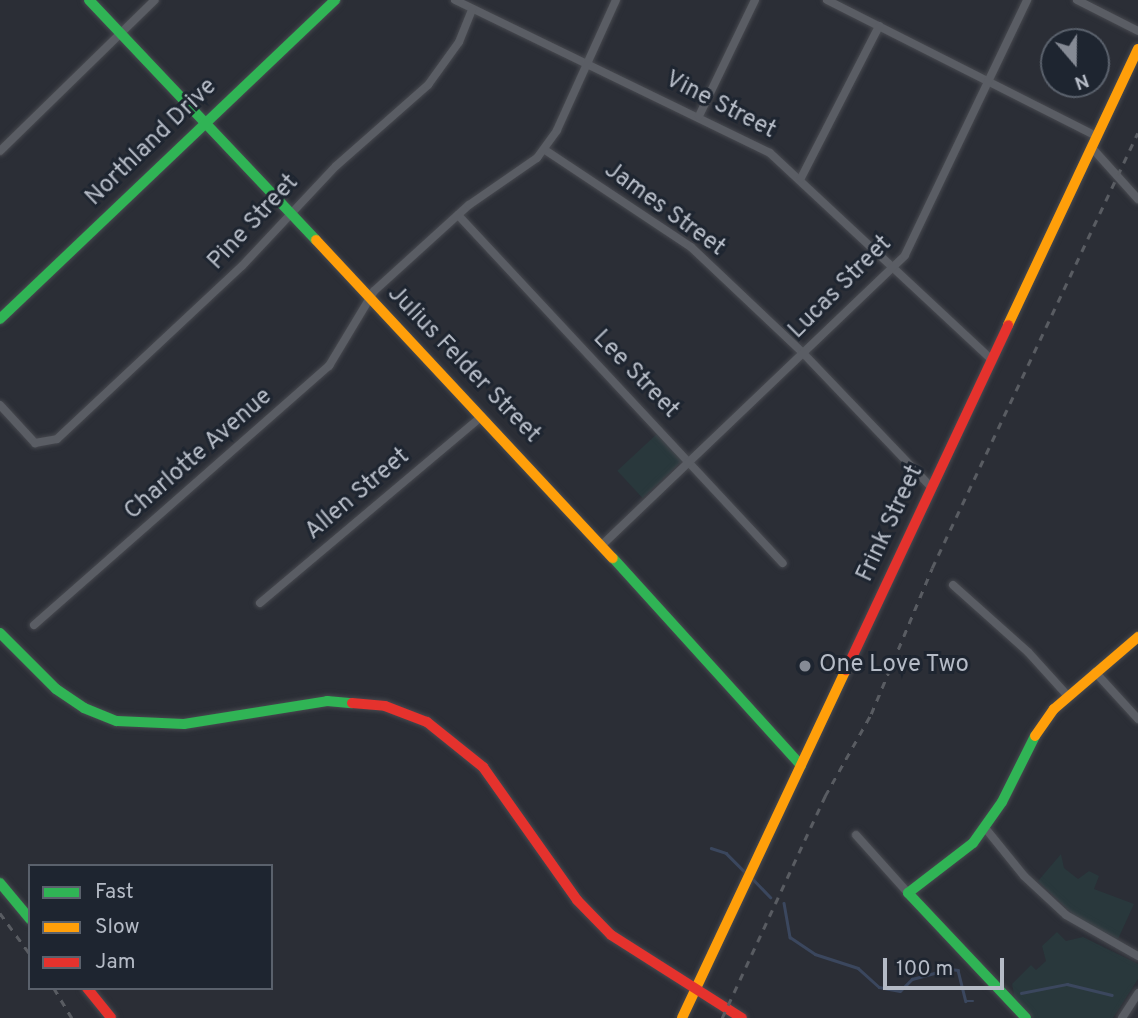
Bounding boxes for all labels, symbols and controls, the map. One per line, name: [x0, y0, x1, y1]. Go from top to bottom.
north arrow: [1040, 28, 1110, 98]
street label: Vine Street: [660, 66, 780, 146]
text: N: [1071, 67, 1092, 94]
street label: Northland Drive: [80, 73, 224, 213]
street label: James Street: [598, 157, 730, 263]
street label: Pine Street: [203, 169, 305, 277]
street label: Lucas Street: [783, 230, 899, 346]
street label: Julius Felder Street: [380, 280, 546, 450]
street label: Lee Street: [586, 325, 684, 425]
street label: Charlotte Avenue: [119, 383, 279, 527]
street label: Allen Street: [300, 443, 416, 547]
street label: Frink Street: [852, 461, 930, 587]
place label: One Love Two: [819, 652, 970, 680]
marker: One Love Two: [797, 658, 813, 674]
legend: [28, 864, 273, 990]
text: Fast: [95, 879, 134, 906]
text: Slow: [95, 914, 140, 941]
scale bar: [886, 944, 1007, 988]
text: Jam: [95, 949, 136, 976]
text: 100 m: [896, 956, 953, 983]

